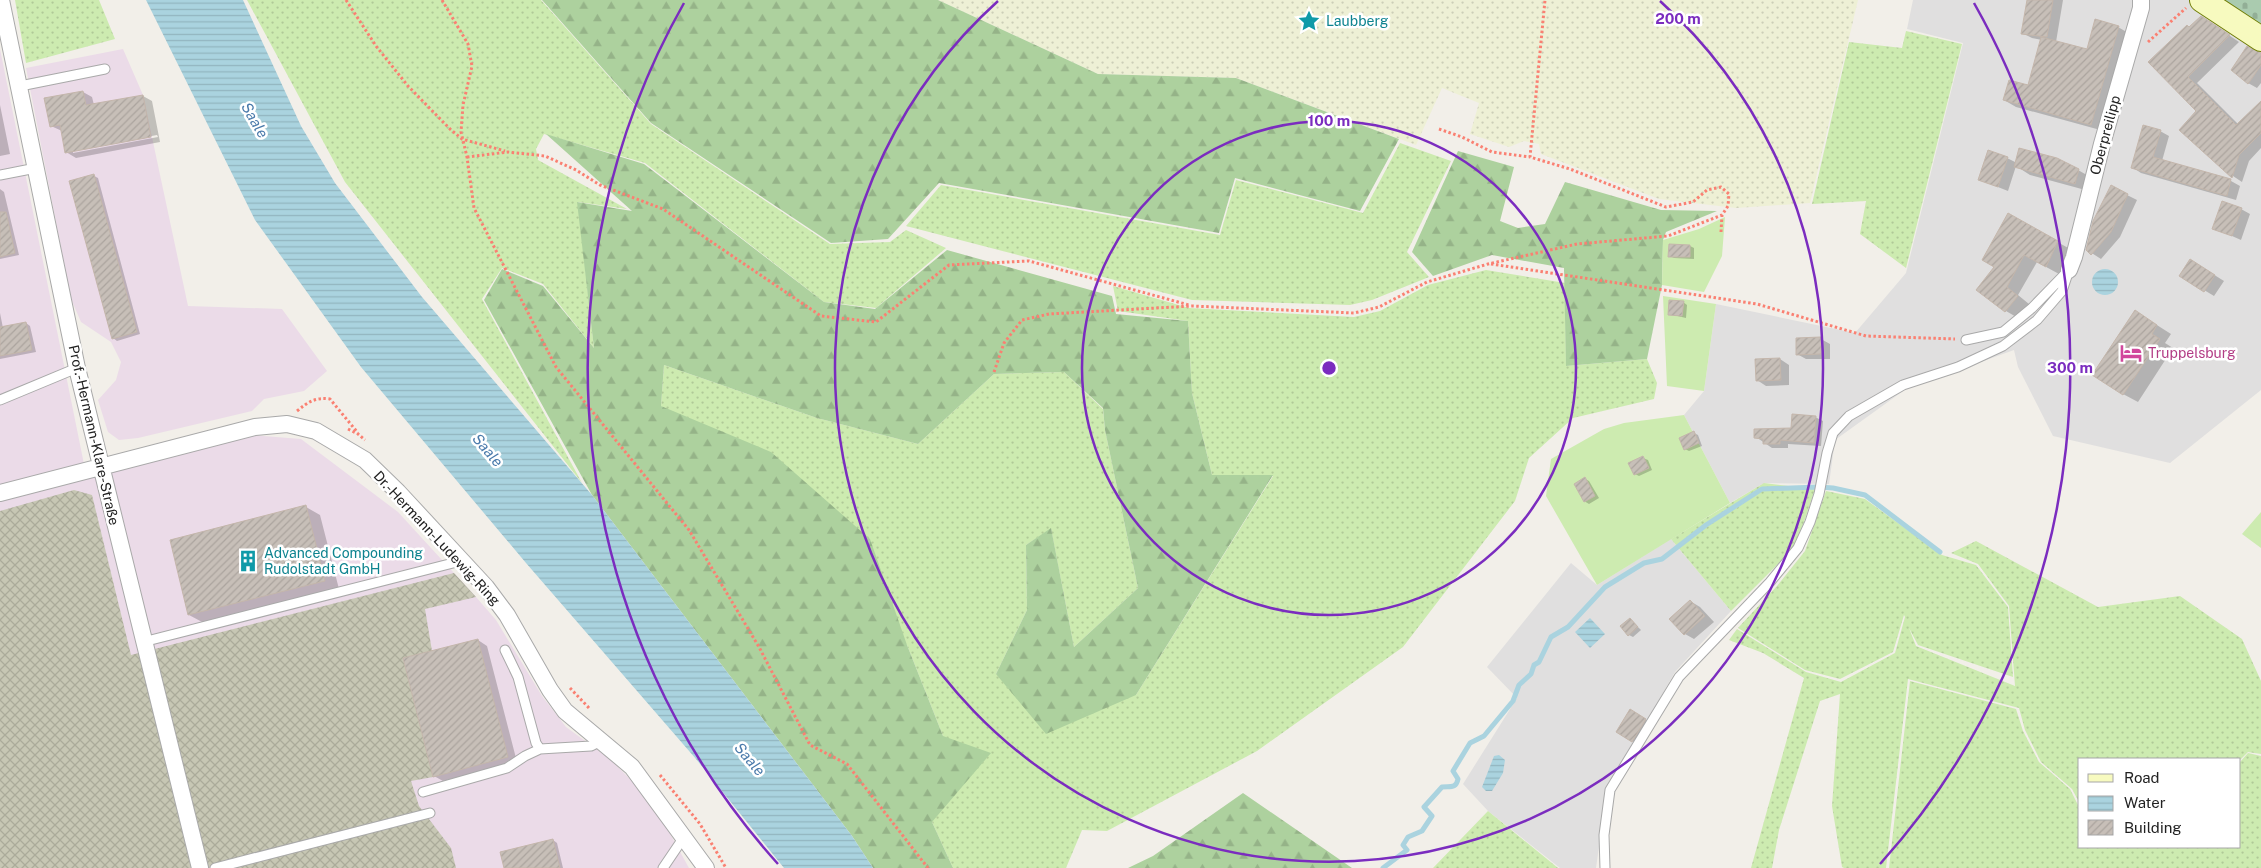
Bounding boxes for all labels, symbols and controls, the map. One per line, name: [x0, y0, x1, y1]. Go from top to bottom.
place icon: Laubberg: [1296, 8, 1322, 34]
text: 200 m: [1655, 10, 1701, 27]
place label: Laubberg: [1326, 13, 1389, 29]
street label: Oberpreilipp: [2087, 94, 2123, 176]
water label: Saale: [238, 99, 272, 141]
text: 100 m: [1308, 112, 1350, 129]
hotel icon: Truppelsburg: [2118, 340, 2144, 366]
street label: Prof.-Hermann-Klare-Straße: [65, 343, 123, 527]
place label: Truppelsburg: [2148, 345, 2236, 361]
centre of rings: [1320, 359, 1338, 377]
text: 300 m: [2047, 359, 2093, 376]
water label: Saale: [469, 430, 507, 470]
street label: Dr.-Hermann-Ludewig-Ring: [370, 468, 504, 609]
place label: Advanced Compounding Rudolstadt GmbH: [264, 545, 423, 577]
building icon: Advanced Compounding Rudolstadt GmbH: [235, 548, 261, 574]
water label: Saale: [731, 739, 769, 779]
legend: [2078, 758, 2241, 848]
text: Road: [2124, 769, 2160, 786]
text: Water: [2124, 794, 2166, 811]
text: Building: [2124, 819, 2182, 836]

